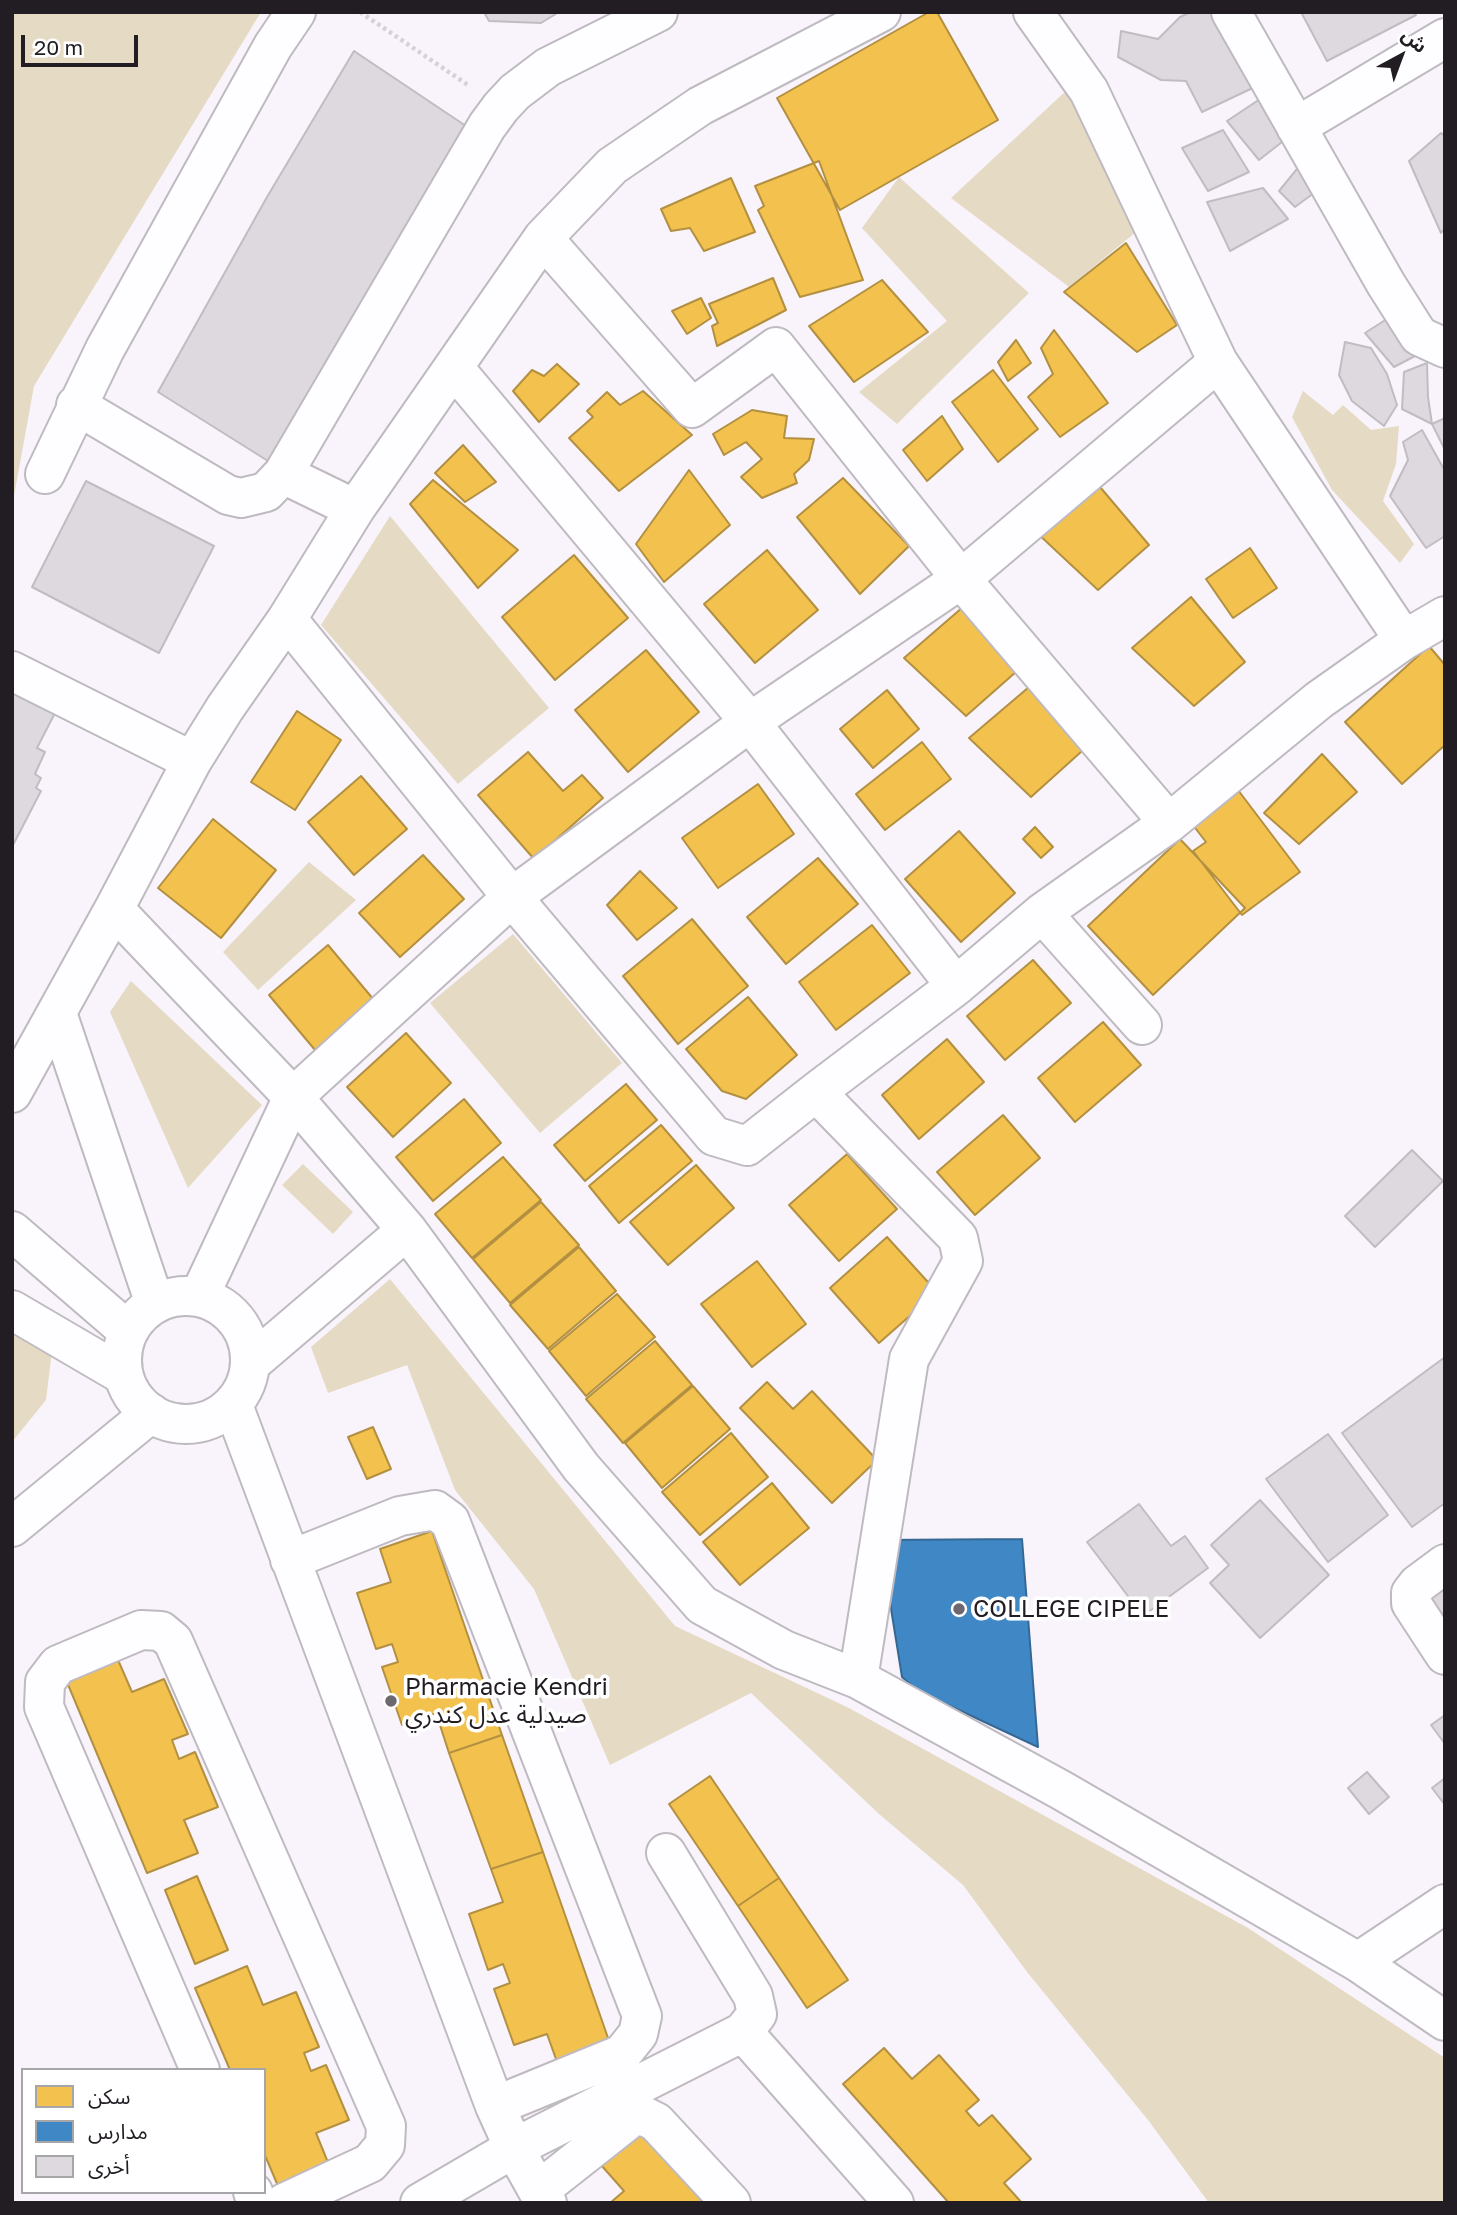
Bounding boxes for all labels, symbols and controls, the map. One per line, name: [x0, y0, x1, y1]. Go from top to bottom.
scale bar: [24, 21, 142, 65]
north arrow: [1366, 21, 1436, 91]
text: ش: [1398, 23, 1432, 57]
text: 20 m: [34, 34, 83, 60]
place label: COLLEGE CIPELE: [973, 1595, 1169, 1623]
marker: COLLEGE CIPELE: [951, 1601, 967, 1617]
place label: Pharmacie Kendri صيدلية عدل كندري: [405, 1673, 608, 1729]
marker: Pharmacie Kendri صيدلية عدل كندري: [383, 1693, 399, 1709]
legend: [21, 2068, 266, 2194]
text: سكن: [88, 2083, 130, 2109]
text: مدارس: [88, 2118, 148, 2144]
text: أخرى: [88, 2153, 130, 2179]

